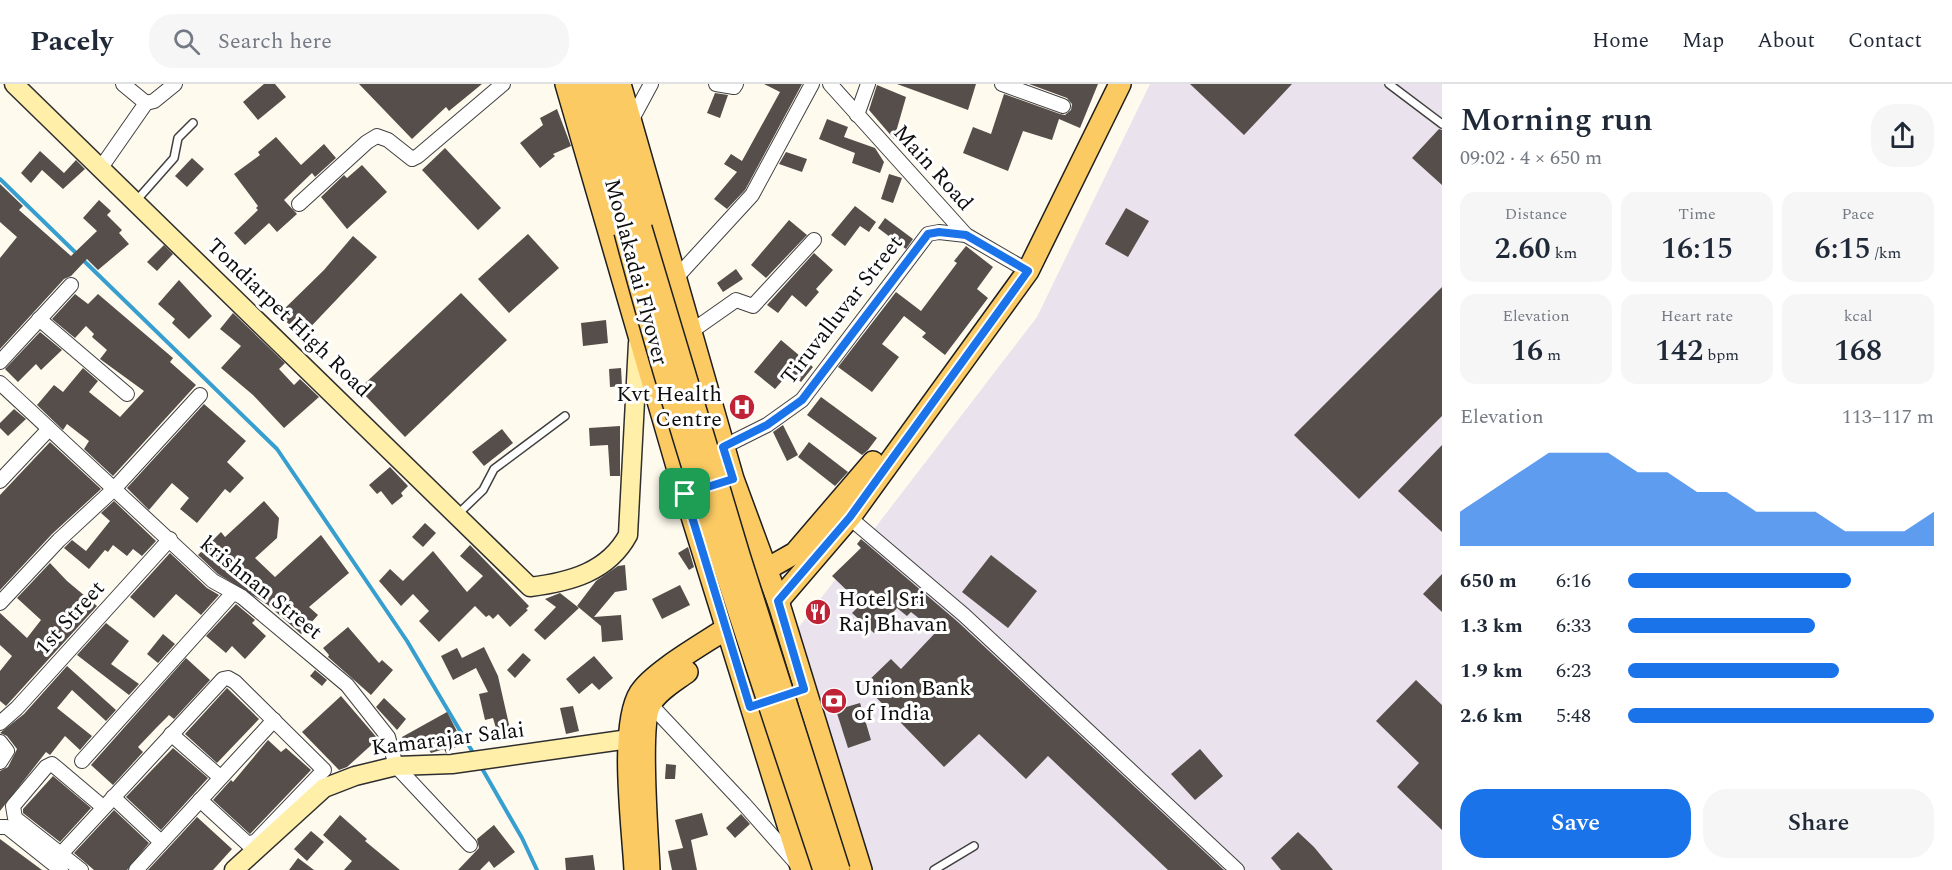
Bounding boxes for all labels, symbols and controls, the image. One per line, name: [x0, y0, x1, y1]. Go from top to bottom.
search box: [149, 14, 569, 68]
text: Pacely: [30, 20, 113, 63]
icon: search: [170, 25, 203, 58]
text: Search here: [218, 25, 332, 58]
text: Home: [1592, 25, 1649, 57]
text: Map: [1682, 25, 1724, 57]
text: About: [1757, 25, 1815, 57]
text: Contact: [1848, 25, 1922, 57]
text: Morning run: [1460, 95, 1653, 145]
button: share: [1871, 104, 1934, 167]
street label: Main Road: [885, 117, 981, 219]
text: 09:02 · 4 × 650 m: [1460, 143, 1602, 173]
street label: Moolakadai Flyover: [595, 175, 677, 369]
text: Distance: [1505, 202, 1567, 226]
text: Time: [1678, 202, 1716, 226]
text: Pace: [1841, 202, 1875, 226]
text: 2.60: [1495, 226, 1551, 272]
text: 16:15: [1661, 226, 1733, 272]
text: 6:15: [1815, 226, 1871, 272]
street label: Tiruvalluvar Street: [773, 228, 911, 392]
street label: Tondiarpet High Road: [199, 230, 379, 406]
text: km: [1551, 241, 1577, 265]
text: /km: [1871, 241, 1901, 265]
text: Elevation: [1502, 304, 1570, 328]
text: Heart rate: [1661, 304, 1733, 328]
text: kcal: [1844, 304, 1872, 328]
text: 16: [1511, 328, 1543, 374]
text: 142: [1655, 328, 1703, 374]
text: 168: [1834, 328, 1882, 374]
text: m: [1543, 343, 1561, 367]
text: bpm: [1703, 343, 1739, 367]
place label: Kvt Health Centre: [616, 378, 722, 436]
hospital icon: Kvt Health Centre: [727, 392, 757, 422]
text: Elevation: [1460, 402, 1544, 432]
text: 113–117 m: [1842, 402, 1934, 432]
pin: [659, 468, 710, 519]
icon: arrive: [668, 477, 701, 510]
street label: krishnan Street: [192, 528, 330, 648]
text: 650 m: [1460, 566, 1517, 596]
text: 6:16: [1556, 566, 1591, 596]
street label: 1st Street: [27, 573, 113, 663]
place label: Hotel Sri Raj Bhavan: [838, 583, 948, 641]
restaurant icon: Hotel Sri Raj Bhavan: [803, 597, 833, 627]
text: 1.3 km: [1460, 611, 1523, 641]
text: 6:33: [1556, 611, 1591, 641]
text: 1.9 km: [1460, 656, 1523, 686]
text: 6:23: [1556, 656, 1591, 686]
place label: Union Bank of India: [854, 672, 971, 730]
bank icon: Union Bank of India: [819, 686, 849, 716]
text: 2.6 km: [1460, 701, 1523, 731]
text: 5:48: [1556, 701, 1591, 731]
street label: Kamarajar Salai: [369, 713, 527, 765]
button: Save: [1460, 789, 1691, 858]
button: Share: [1703, 789, 1934, 858]

